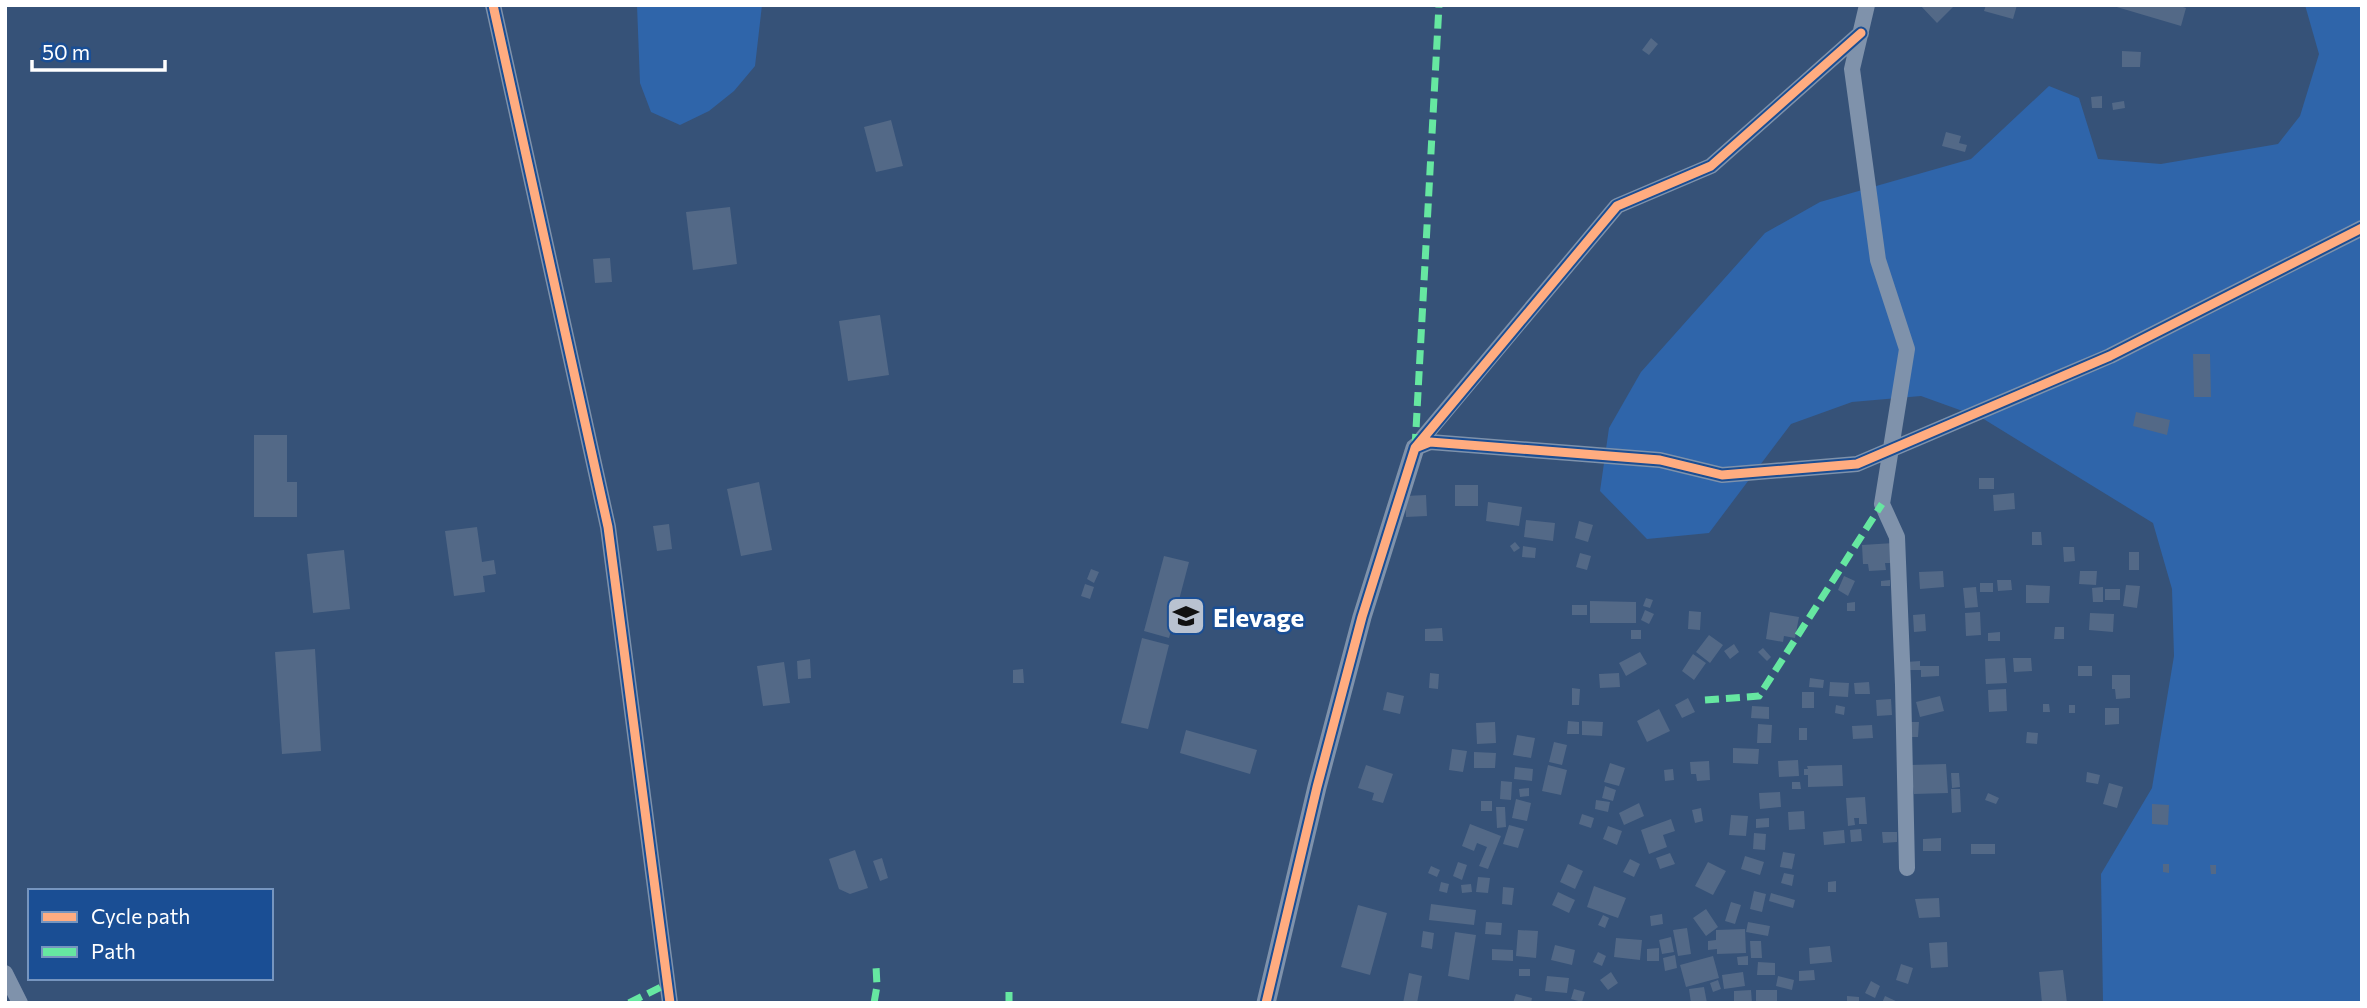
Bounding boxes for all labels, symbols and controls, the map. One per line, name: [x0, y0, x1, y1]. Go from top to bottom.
scale bar: [32, 28, 164, 72]
text: 50 m: [42, 39, 90, 64]
school or university icon: Elevage: [1165, 595, 1207, 637]
place label: Elevage: [1213, 601, 1304, 632]
legend: [28, 889, 273, 980]
text: Cycle path: [91, 903, 190, 928]
text: Path: [91, 938, 136, 963]

